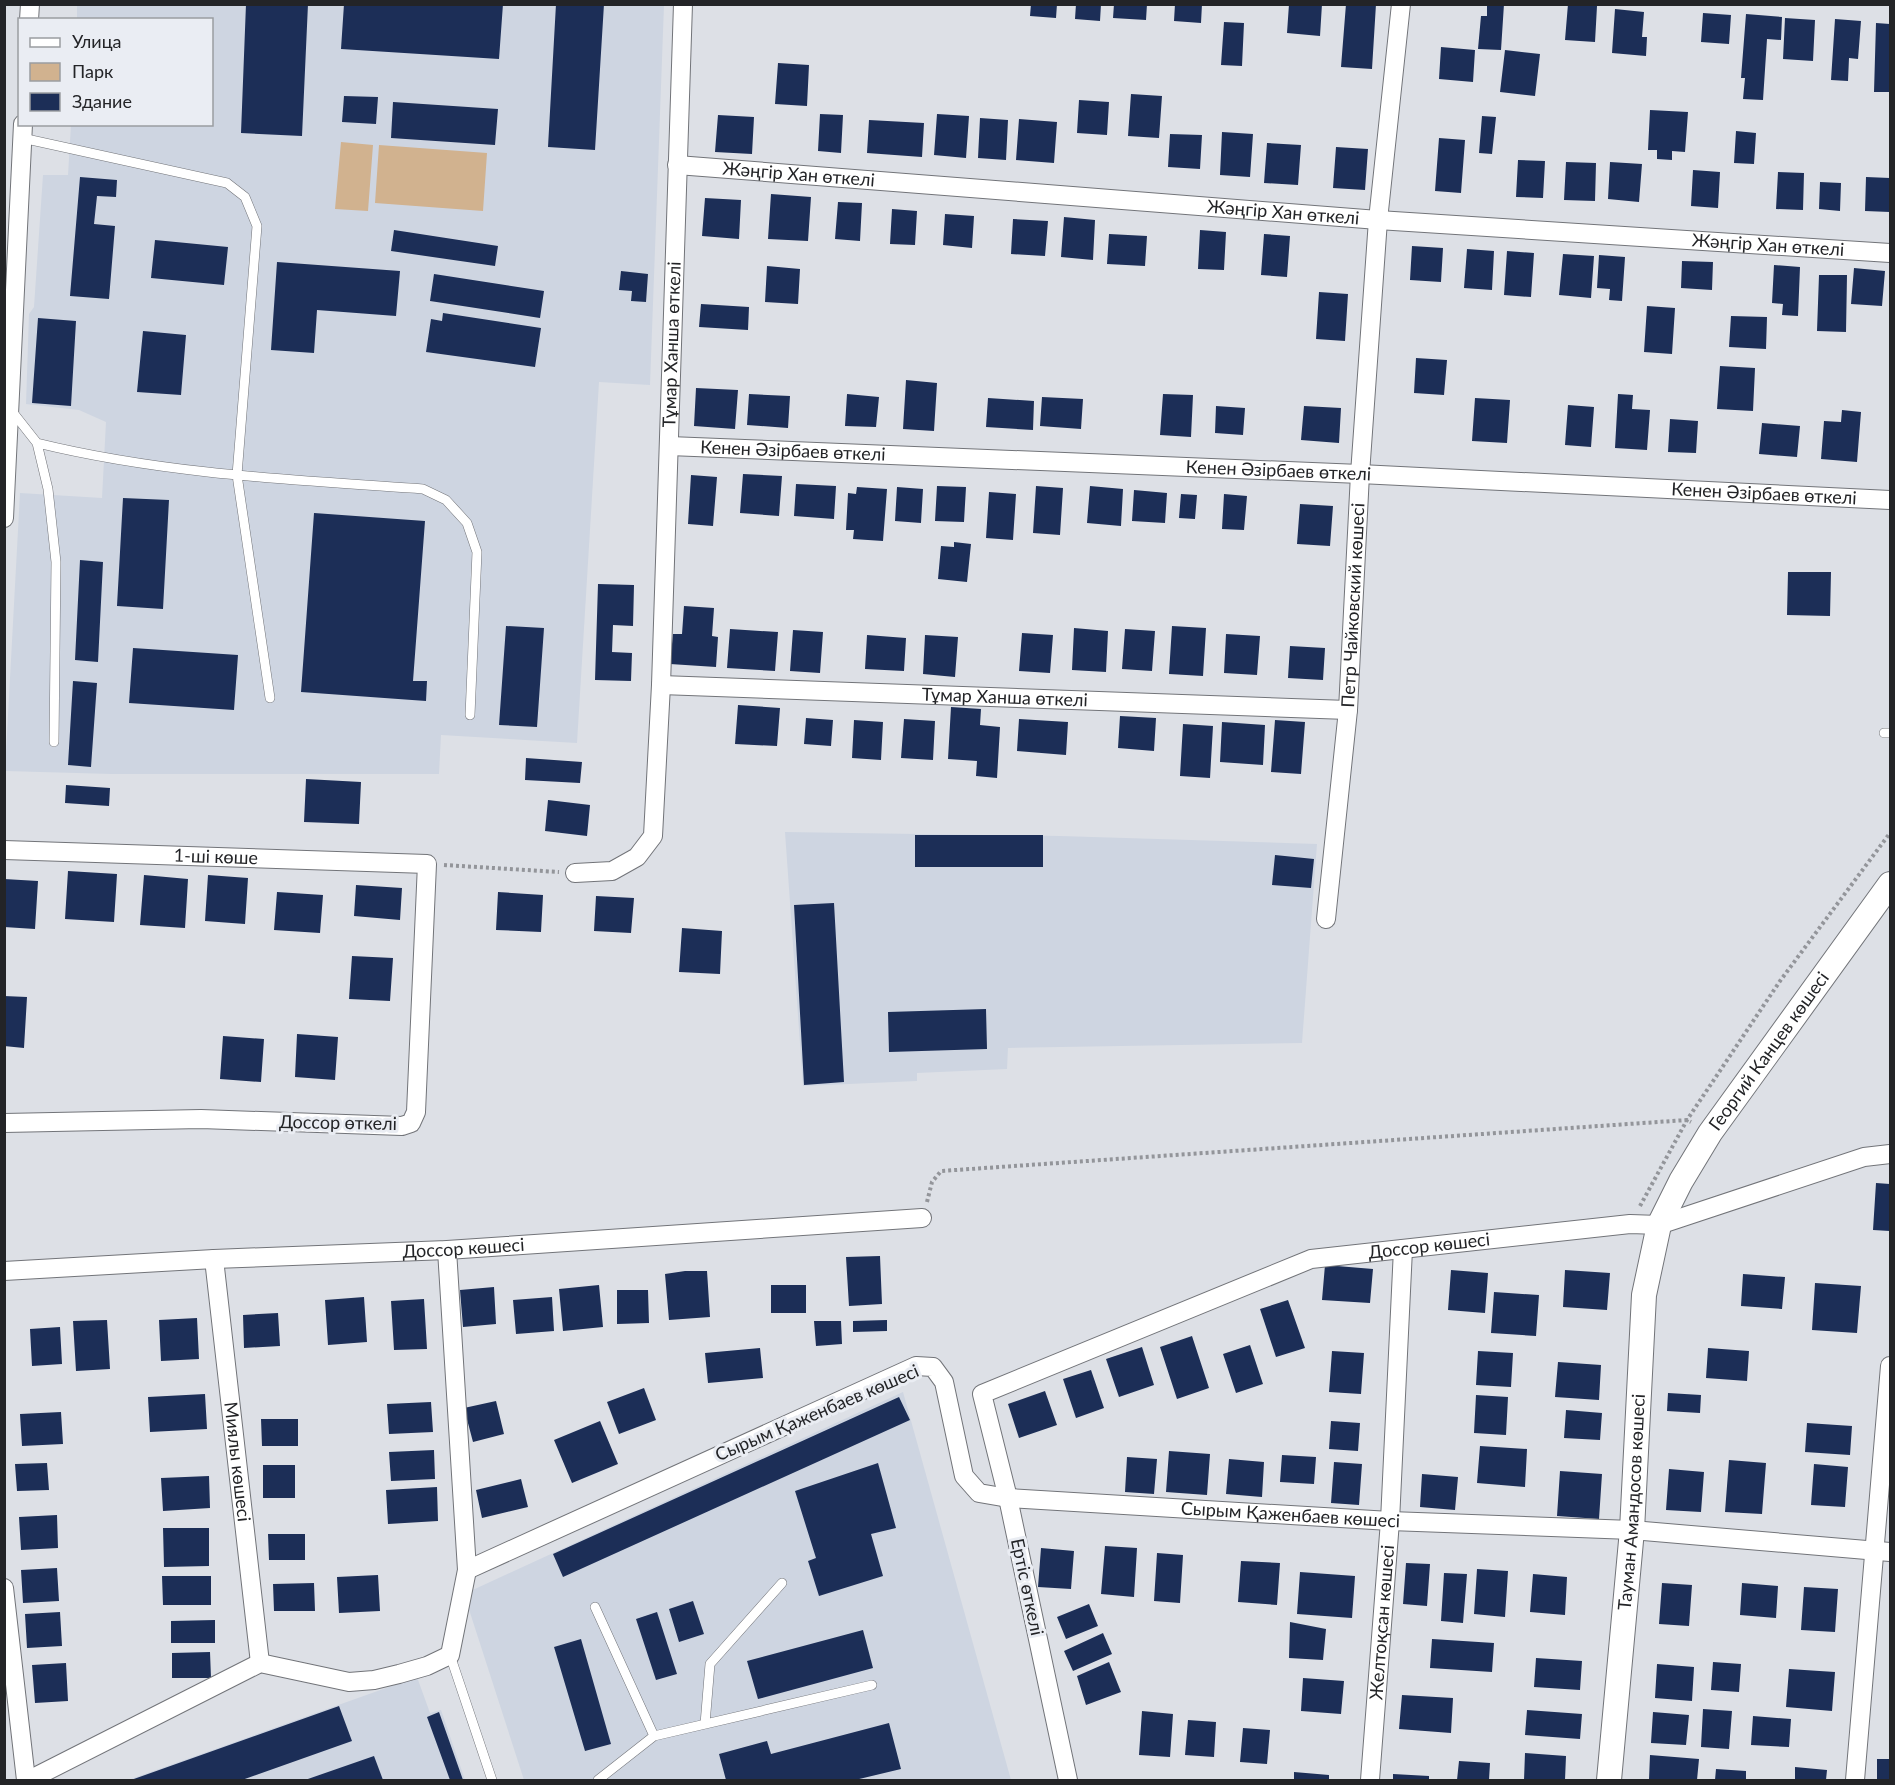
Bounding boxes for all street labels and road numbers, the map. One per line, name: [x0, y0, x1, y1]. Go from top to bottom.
street label: Жәңгір Хан өткелі: [722, 157, 876, 190]
street label: Жәңгір Хан өткелі: [1206, 195, 1360, 228]
street label: Жәңгір Хан өткелі: [1691, 228, 1845, 260]
street label: Тұмар Ханша өткелі: [657, 261, 685, 428]
street label: Кенен Әзірбаев өткелі: [700, 435, 886, 465]
street label: Кенен Әзірбаев өткелі: [1185, 455, 1372, 485]
street label: Кенен Әзірбаев өткелі: [1671, 477, 1857, 508]
street label: Петр Чайковский көшесі: [1336, 502, 1369, 708]
street label: Тұмар Ханша өткелі: [921, 682, 1088, 711]
street label: 1-ші көше: [173, 844, 258, 868]
street label: Георгий Канцев көшесі: [1704, 967, 1833, 1134]
street label: Доссор өткелі: [279, 1110, 397, 1134]
street label: Доссор көшесі: [1367, 1227, 1491, 1263]
street label: Доссор көшесі: [402, 1233, 525, 1262]
street label: Сырым Қаженбаев көшесі: [711, 1359, 922, 1465]
street label: Тауман Амандосов көшесі: [1613, 1393, 1649, 1611]
street label: Миялы көшесі: [220, 1401, 256, 1523]
street label: Сырым Қаженбаев көшесі: [1180, 1496, 1401, 1531]
street label: Ертіс өткелі: [1007, 1536, 1049, 1637]
street label: Желтоқсан көшесі: [1364, 1544, 1398, 1701]

